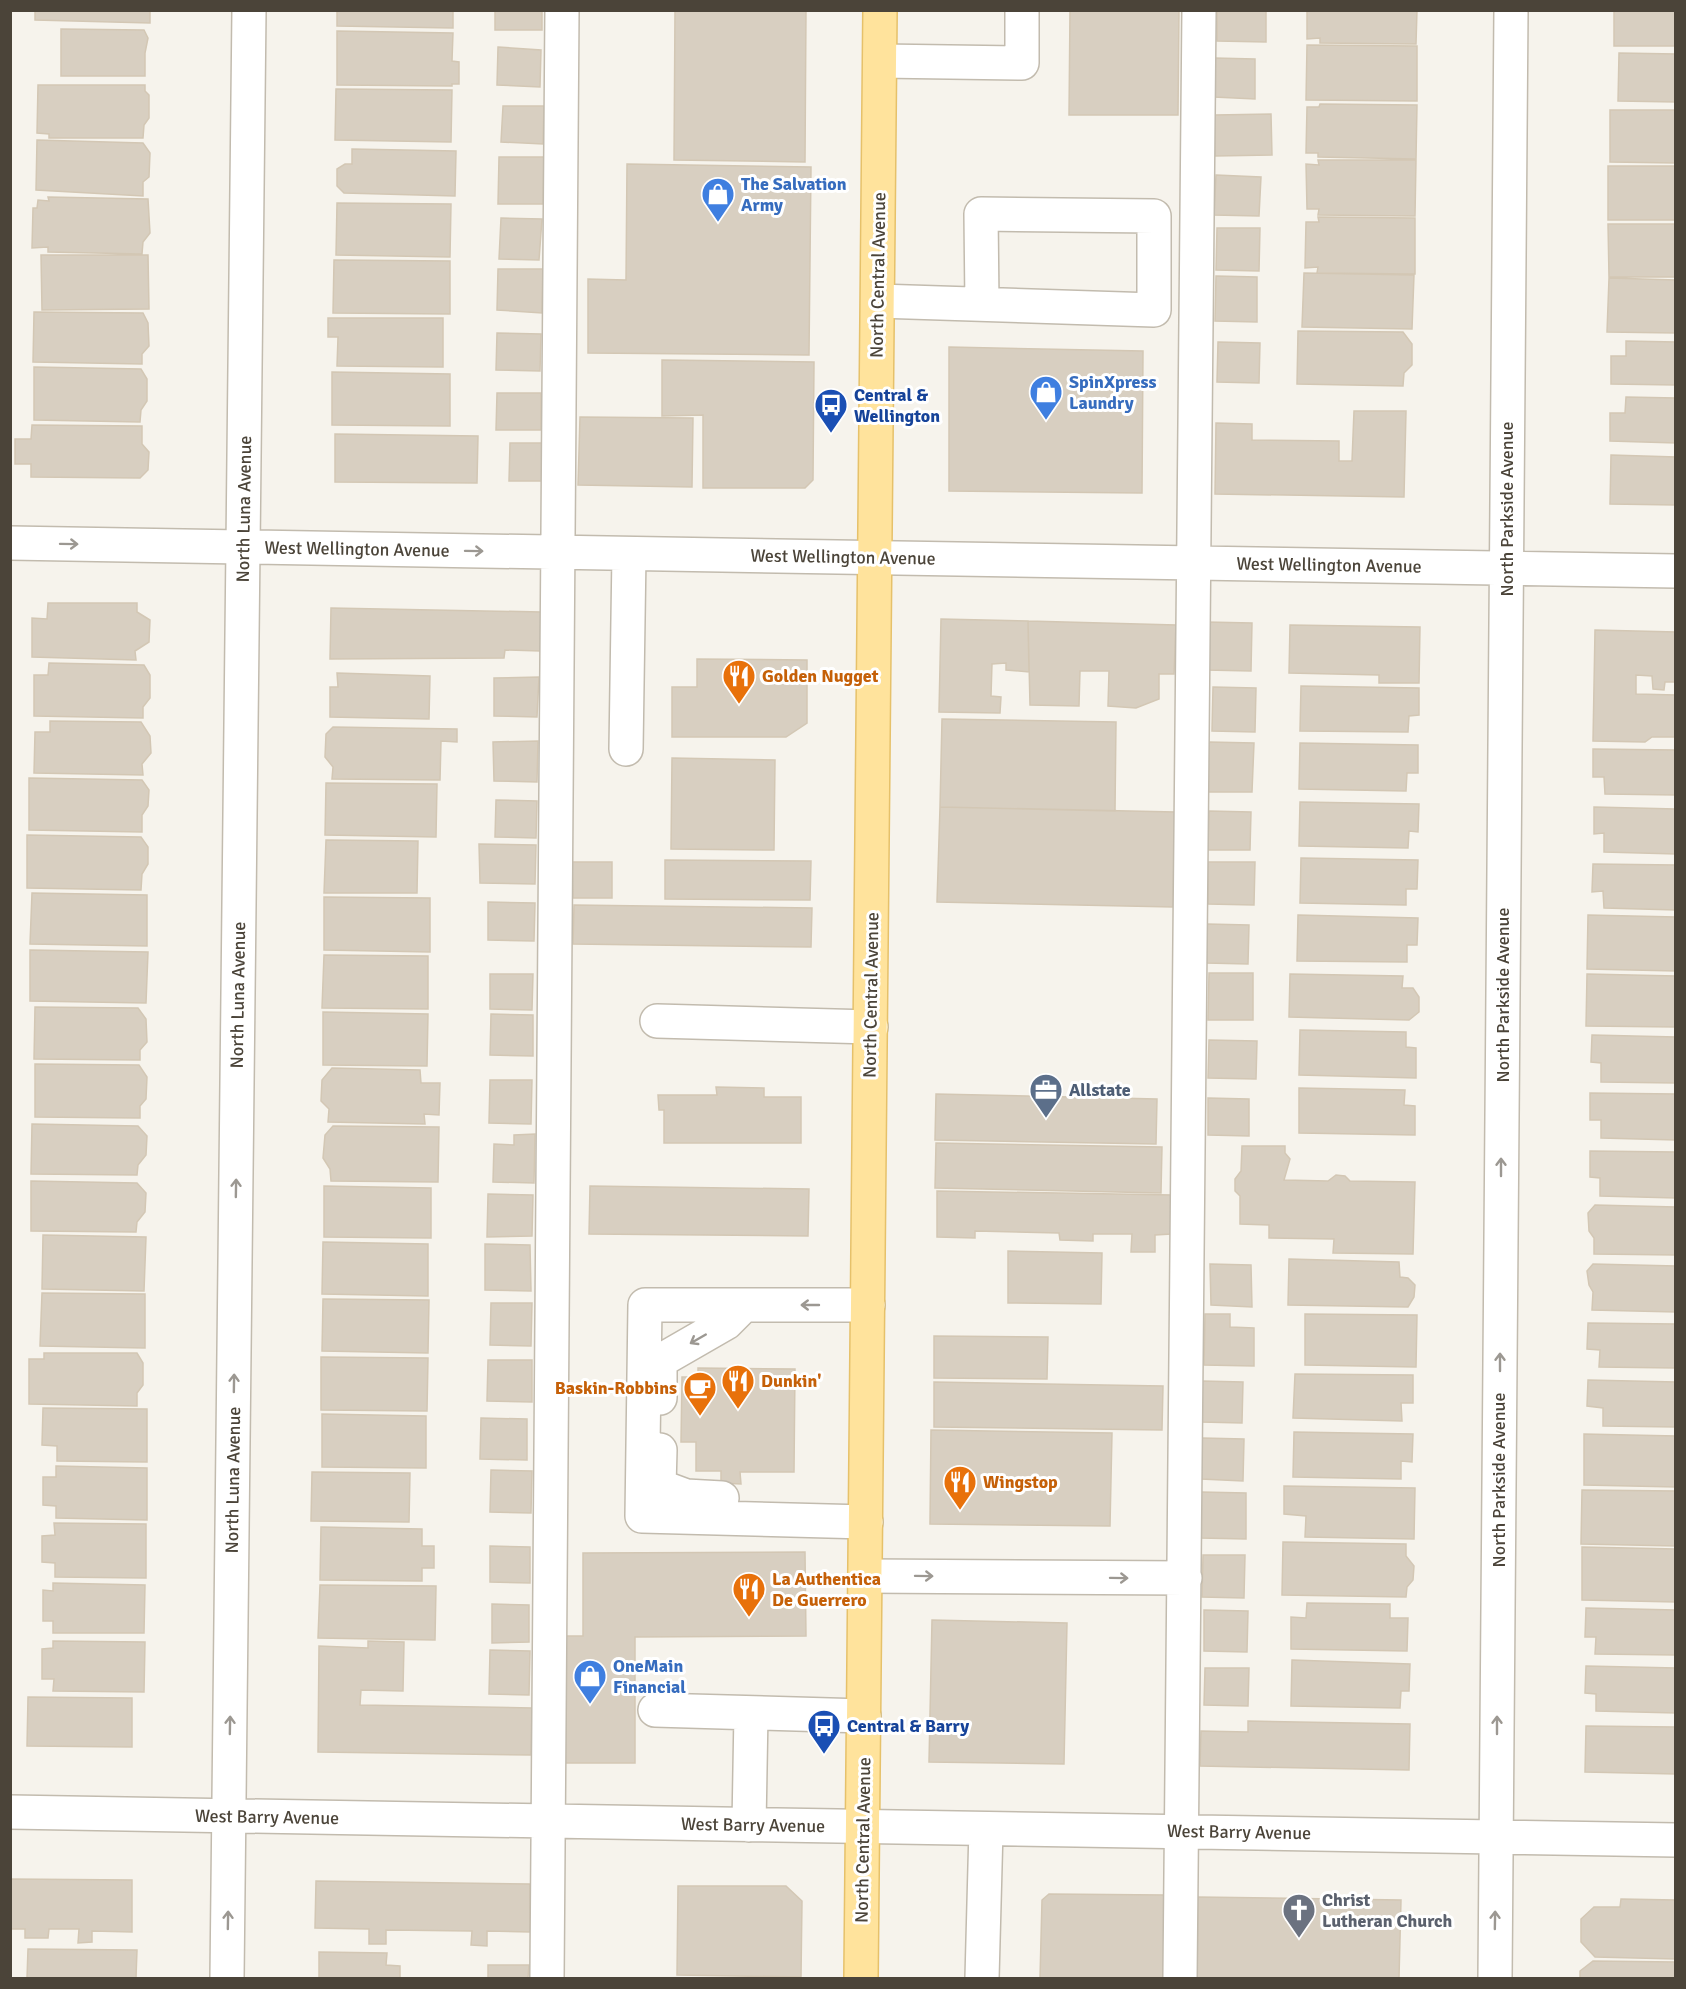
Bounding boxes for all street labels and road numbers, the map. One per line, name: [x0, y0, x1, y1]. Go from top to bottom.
street label: North Central Avenue: [866, 192, 890, 358]
street label: North Parkside Avenue: [1496, 422, 1518, 596]
street label: North Luna Avenue: [232, 435, 256, 583]
street label: West Wellington Avenue: [264, 536, 450, 562]
street label: West Wellington Avenue: [750, 544, 936, 570]
street label: West Wellington Avenue: [1236, 552, 1422, 578]
street label: North Parkside Avenue: [1492, 908, 1514, 1082]
street label: North Central Avenue: [859, 912, 883, 1078]
street label: North Luna Avenue: [226, 921, 250, 1069]
street label: North Parkside Avenue: [1488, 1393, 1510, 1567]
street label: North Luna Avenue: [221, 1406, 245, 1554]
street label: North Central Avenue: [851, 1757, 875, 1923]
street label: West Barry Avenue: [195, 1805, 339, 1829]
street label: West Barry Avenue: [681, 1813, 825, 1837]
street label: West Barry Avenue: [1167, 1820, 1311, 1844]

